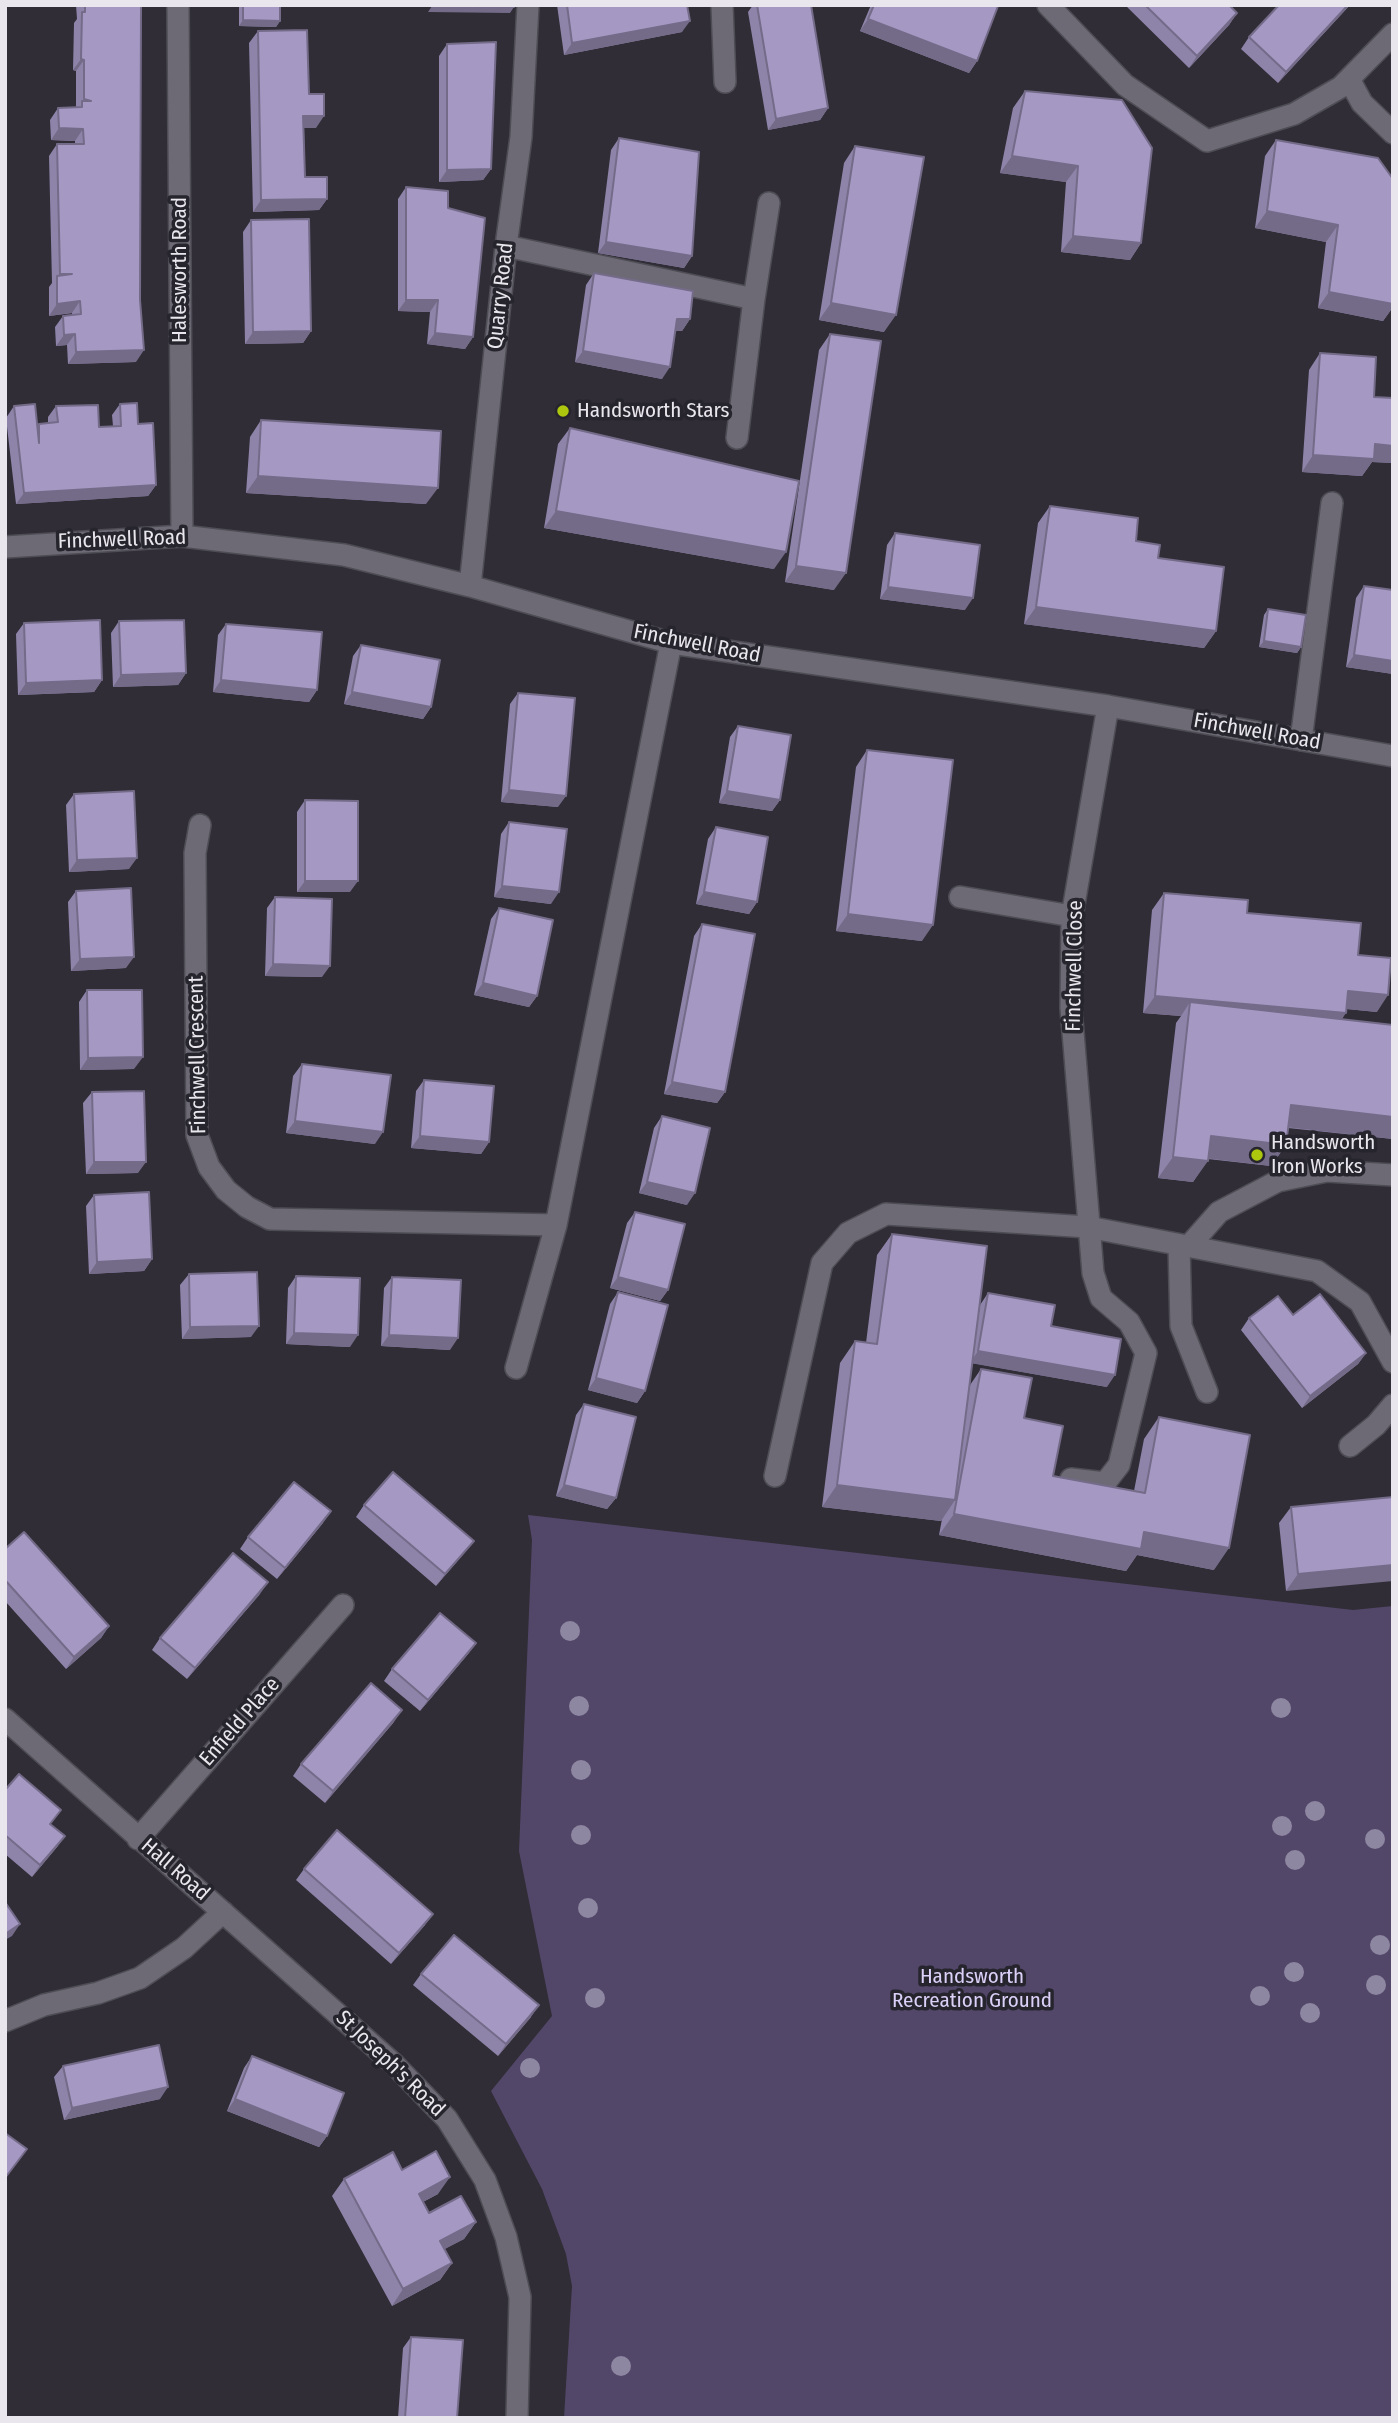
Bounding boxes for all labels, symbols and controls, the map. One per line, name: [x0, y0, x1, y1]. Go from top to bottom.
street label: Halesworth Road: [167, 197, 193, 343]
street label: Quarry Road: [483, 241, 519, 351]
place label: Handsworth Stars: [577, 398, 730, 424]
marker: Handsworth Stars: [555, 403, 571, 419]
street label: Finchwell Road: [57, 525, 187, 555]
street label: Finchwell Road: [631, 619, 763, 669]
street label: Finchwell Road: [1191, 708, 1323, 756]
street label: Finchwell Close: [1061, 900, 1089, 1032]
street label: Finchwell Crescent: [184, 976, 212, 1134]
place label: Handsworth Iron Works: [1271, 1130, 1375, 1180]
marker: Handsworth Iron Works: [1249, 1147, 1265, 1163]
street label: Enfield Place: [195, 1673, 285, 1771]
street label: Hall Road: [136, 1833, 214, 1907]
park label: Handsworth Recreation Ground: [892, 1964, 1052, 2014]
street label: St Joseph's Road: [330, 2006, 450, 2122]

